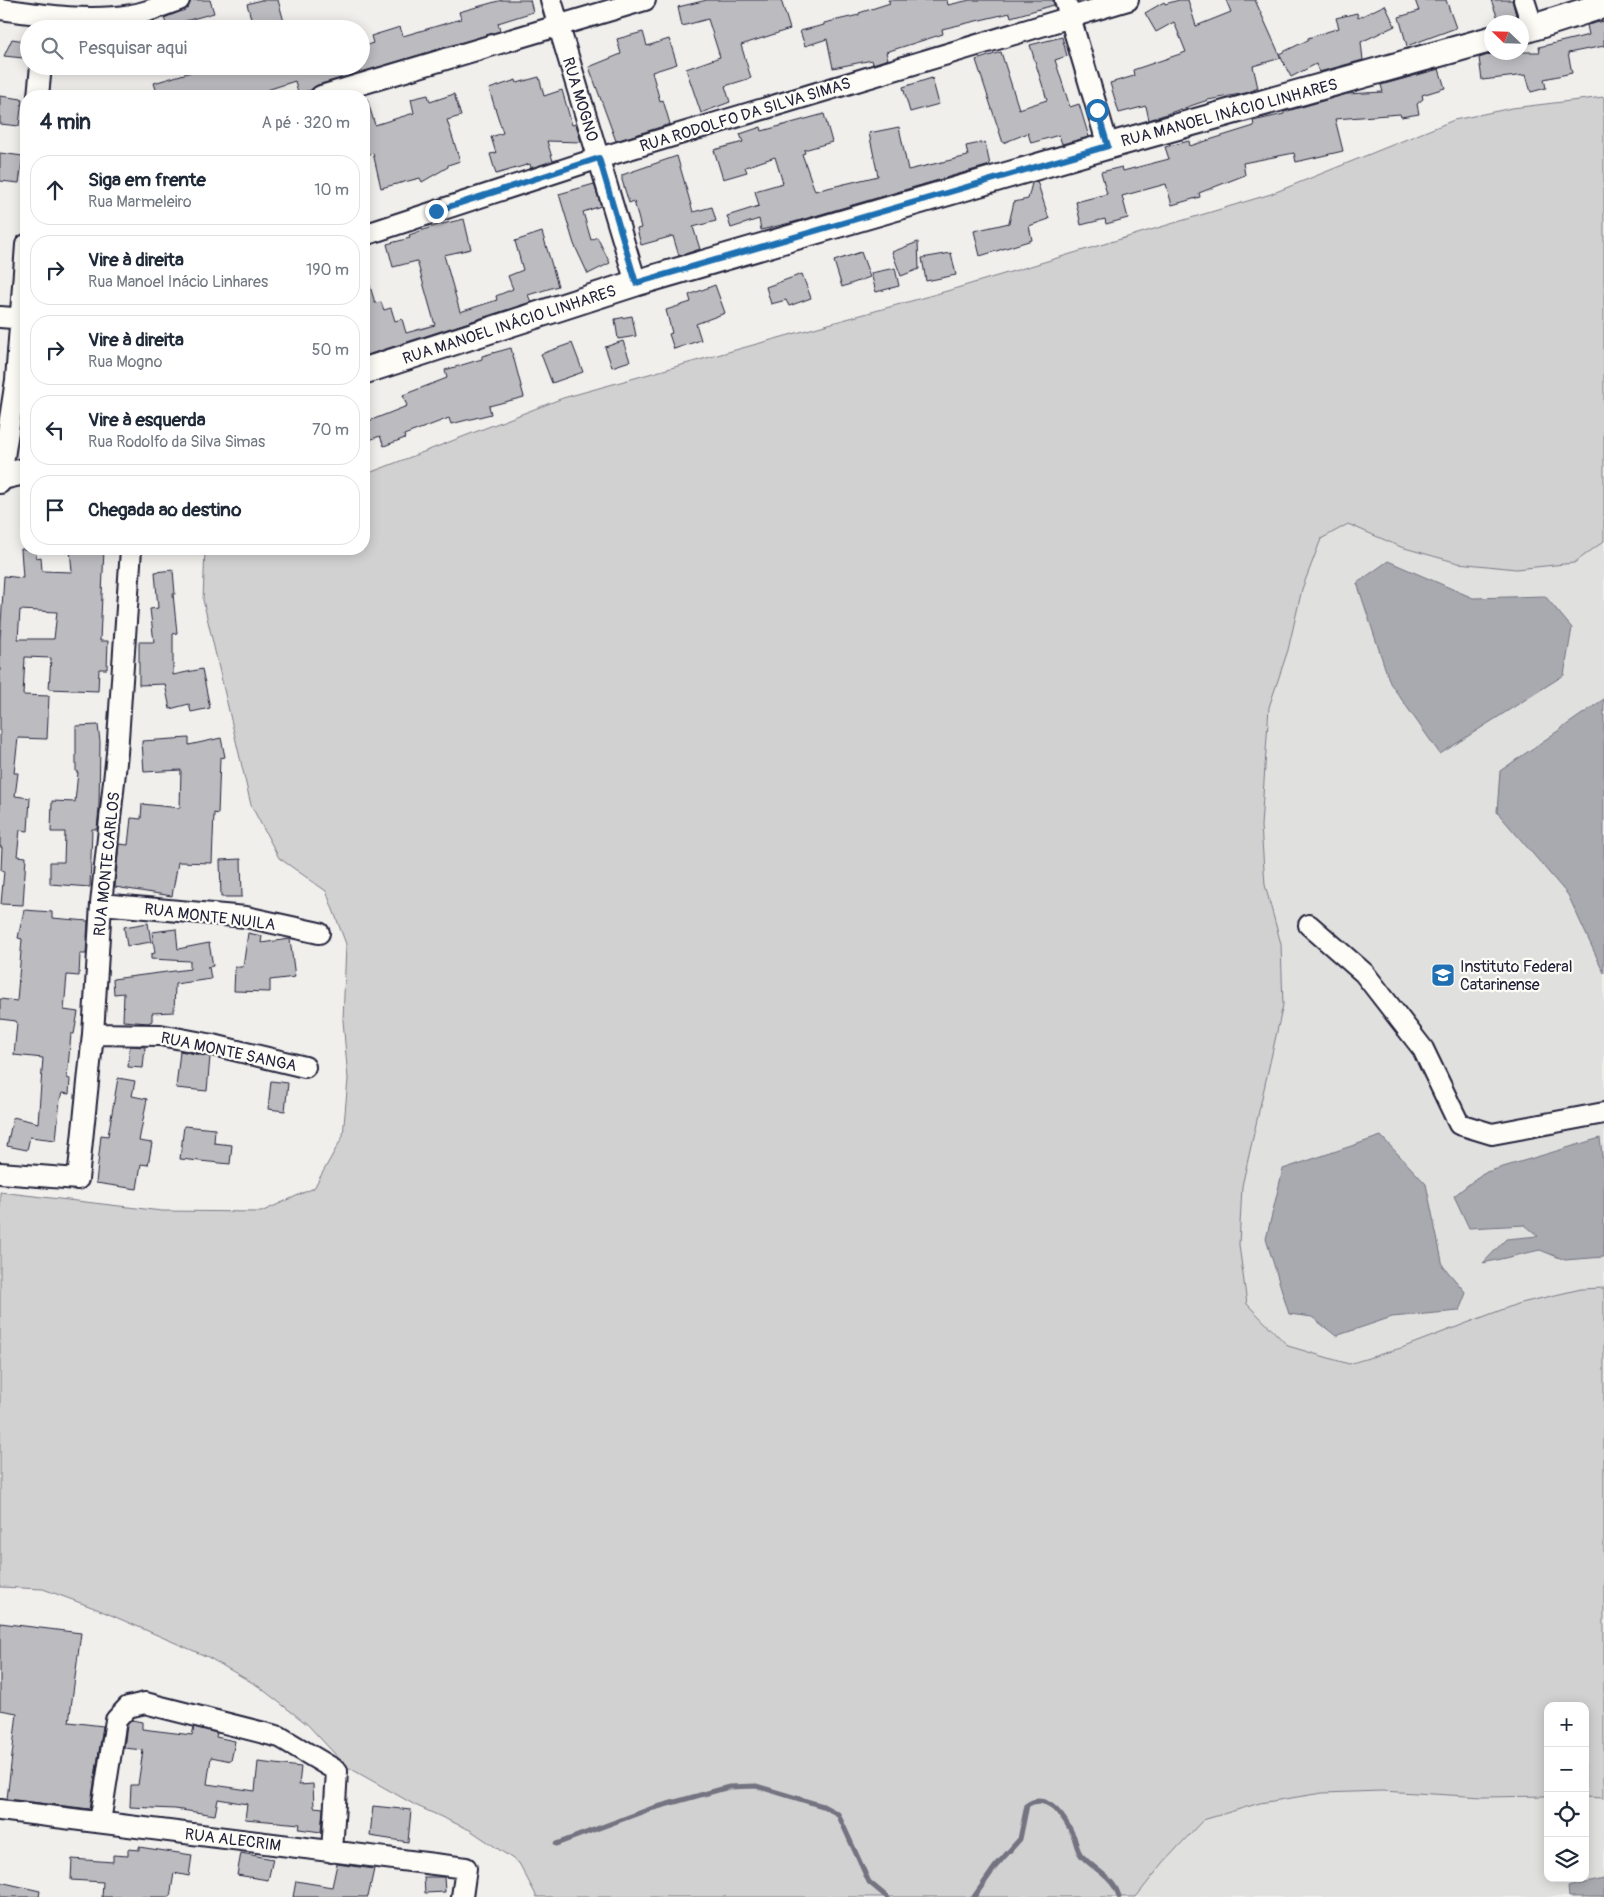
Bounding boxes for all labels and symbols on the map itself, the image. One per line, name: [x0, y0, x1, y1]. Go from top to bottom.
north arrow: [1484, 15, 1529, 60]
street label: RUA MOGNO: [558, 55, 602, 144]
street label: RUA RODOLFO DA SILVA SIMAS: [637, 73, 853, 157]
street label: RUA MANOEL INÁCIO LINHARES: [1119, 74, 1340, 152]
route start: [1086, 99, 1109, 122]
route end: [425, 200, 448, 223]
street label: RUA MANOEL INÁCIO LINHARES: [400, 281, 619, 369]
street label: RUA MONTE CARLOS: [89, 791, 125, 937]
street label: RUA MONTE NUILA: [143, 899, 277, 935]
place label: Instituto Federal Catarinense: [1460, 957, 1573, 995]
school or university icon: Instituto Federal Catarinense: [1430, 962, 1456, 988]
street label: RUA MONTE SANGA: [159, 1028, 299, 1076]
street label: RUA ALECRIM: [184, 1824, 282, 1856]

